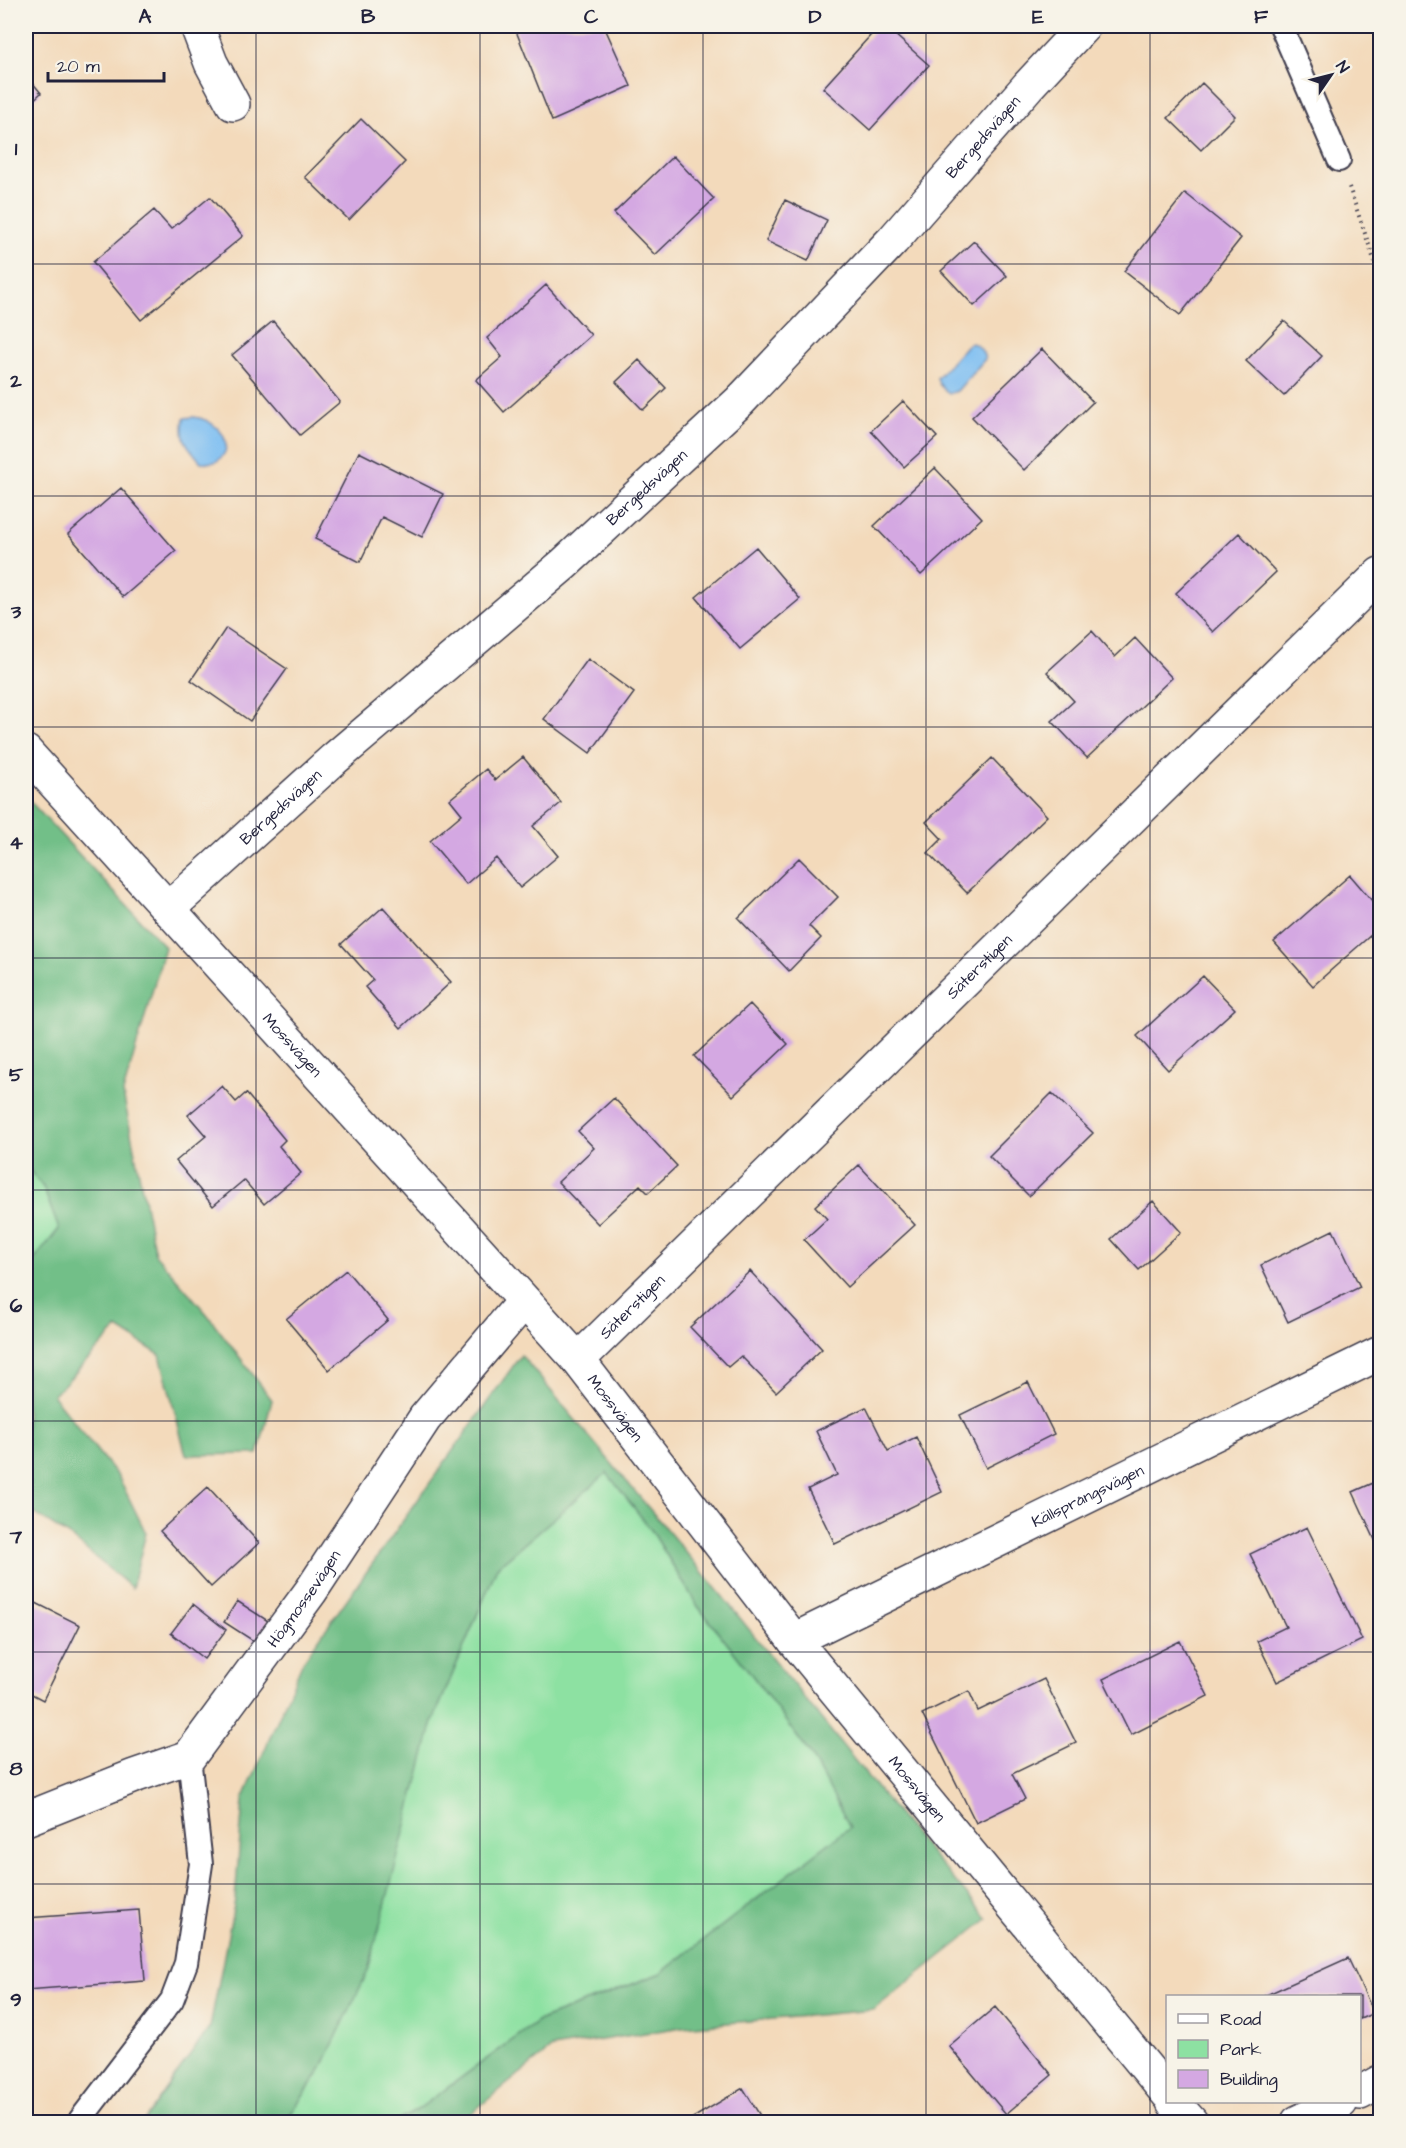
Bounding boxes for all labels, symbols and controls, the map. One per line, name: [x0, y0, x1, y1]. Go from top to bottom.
text: A: [139, 3, 152, 31]
text: B: [361, 3, 376, 31]
text: C: [584, 3, 599, 31]
text: D: [809, 3, 822, 31]
text: E: [1032, 3, 1044, 31]
text: F: [1254, 3, 1269, 31]
scale bar: [48, 45, 164, 83]
north arrow: [1301, 45, 1361, 105]
text: 20 m: [57, 54, 100, 79]
text: N: [1331, 57, 1354, 77]
street label: Bergedsvägen: [941, 91, 1025, 183]
text: 1: [15, 135, 18, 163]
text: 2: [9, 367, 22, 395]
street label: Bergedsvägen: [601, 444, 692, 531]
text: 3: [10, 598, 22, 626]
street label: Bergedsvägen: [235, 764, 326, 850]
text: 4: [9, 829, 23, 857]
street label: Säterstigen: [942, 929, 1017, 1004]
street label: Mossvägen: [257, 1008, 327, 1082]
text: 5: [9, 1061, 24, 1089]
street label: Säterstigen: [595, 1269, 670, 1344]
text: 6: [10, 1292, 23, 1320]
street label: Mossvägen: [582, 1370, 648, 1446]
street label: Källsprångsvägen: [1028, 1459, 1147, 1533]
text: 7: [9, 1523, 23, 1551]
street label: Högmossevägen: [262, 1546, 346, 1652]
street label: Mossvägen: [883, 1751, 951, 1827]
text: 8: [10, 1755, 23, 1783]
text: 9: [10, 1986, 22, 2014]
legend: [1166, 1995, 1361, 2103]
text: Road: [1220, 2007, 1261, 2032]
text: Park: [1220, 2037, 1262, 2062]
text: Building: [1220, 2067, 1278, 2093]

